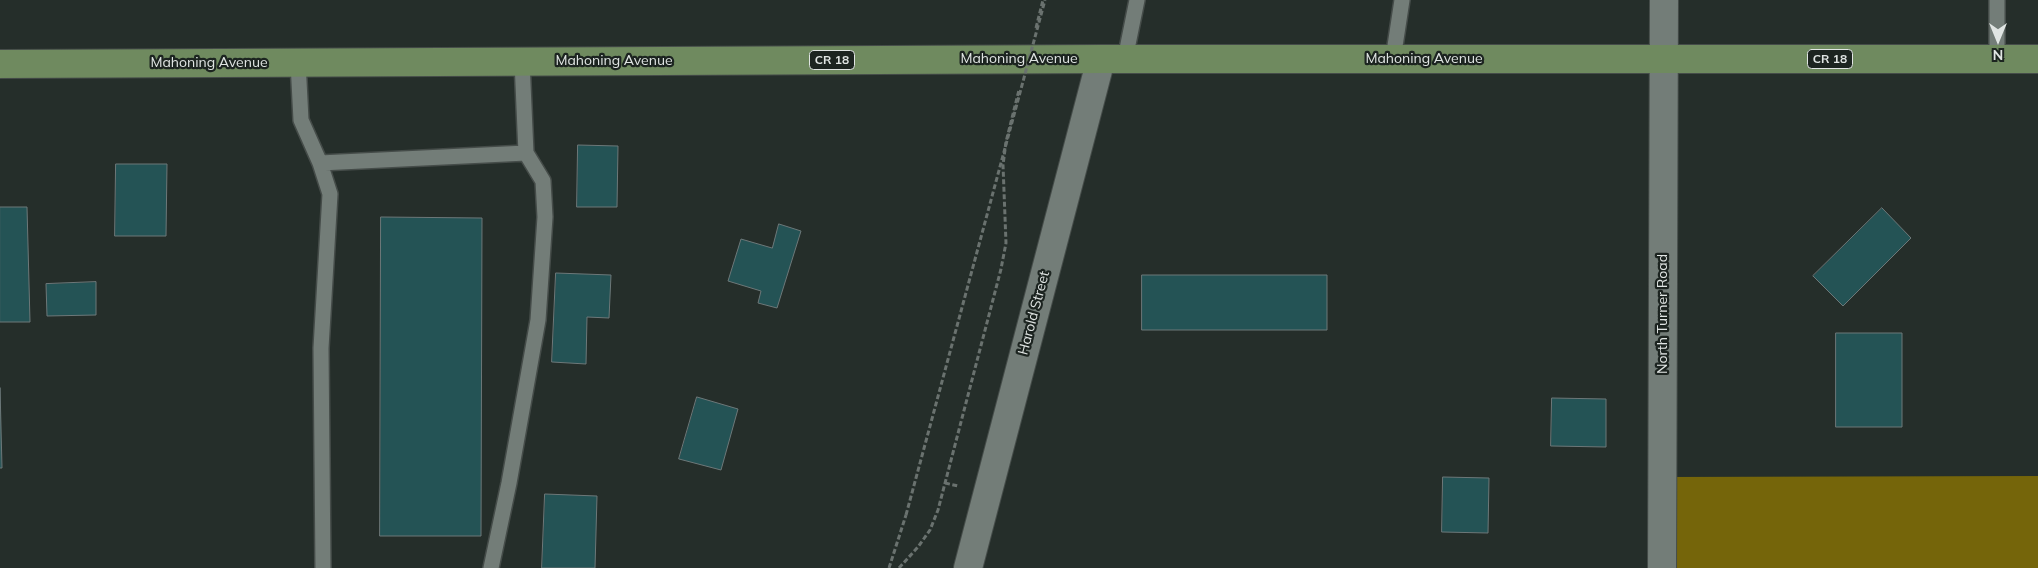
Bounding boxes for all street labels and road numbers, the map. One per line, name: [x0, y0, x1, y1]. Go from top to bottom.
road number: CR 18: [810, 50, 854, 70]
road number: CR 18: [1808, 50, 1852, 68]
street label: Mahoning Avenue: [960, 51, 1078, 67]
street label: Mahoning Avenue: [1365, 51, 1483, 67]
street label: Mahoning Avenue: [555, 53, 673, 69]
street label: Mahoning Avenue: [150, 55, 268, 71]
street label: North Turner Road: [1655, 254, 1671, 374]
street label: Harold Street: [1015, 269, 1053, 357]

